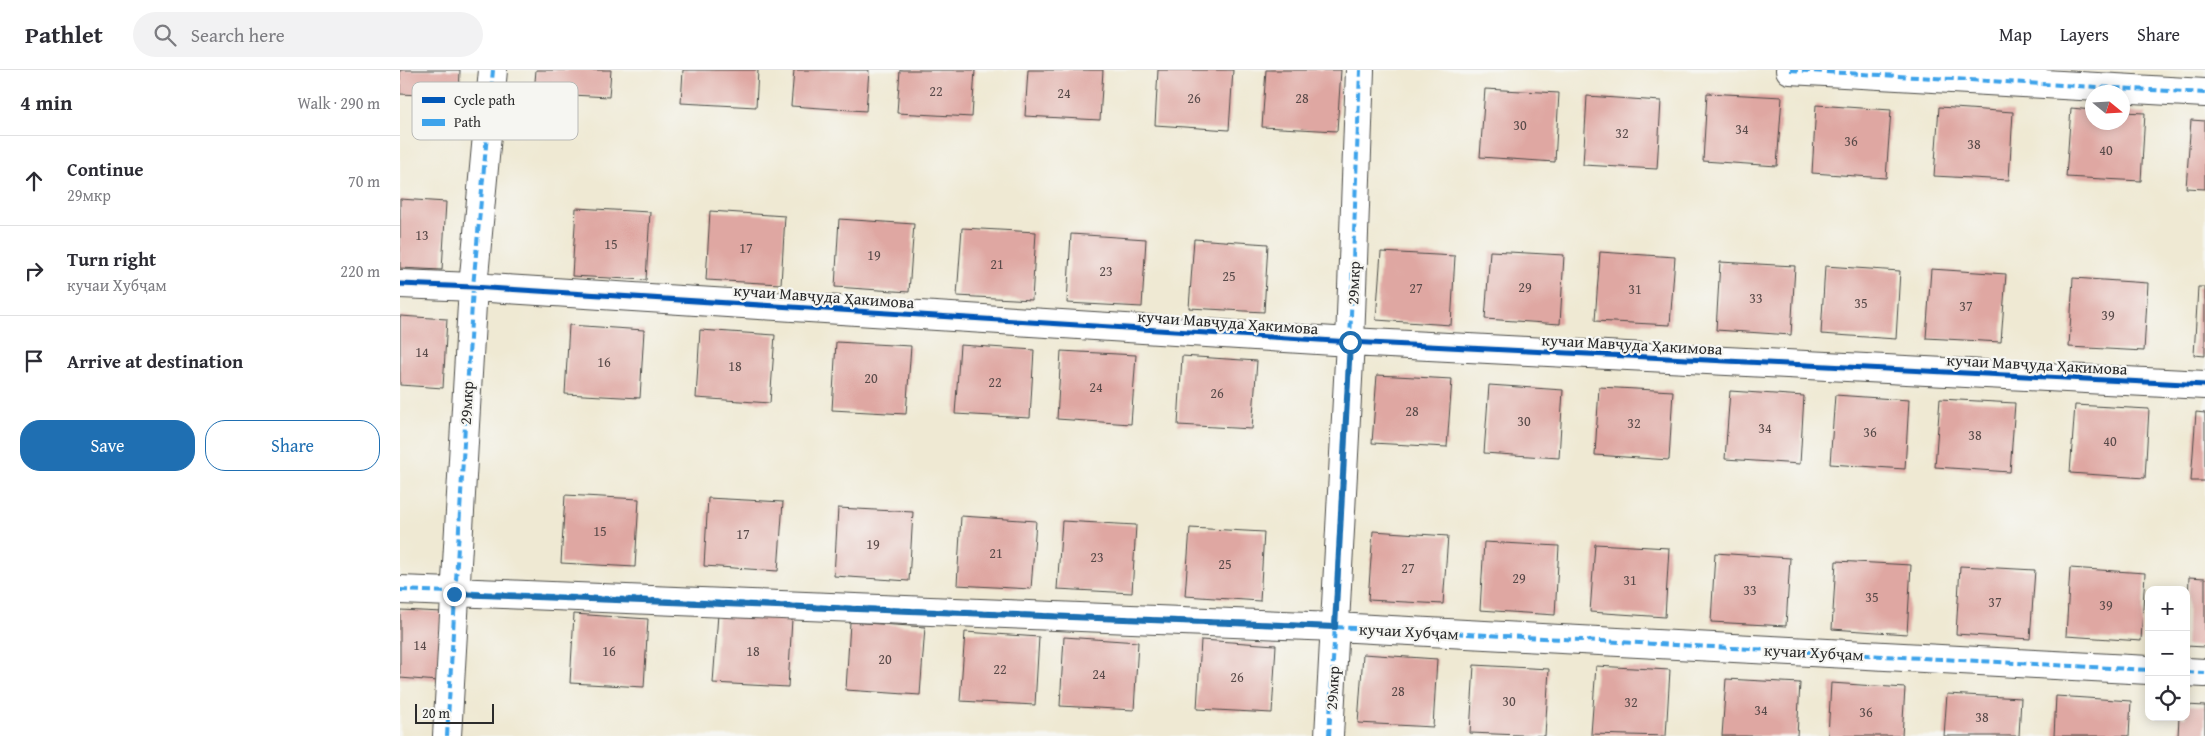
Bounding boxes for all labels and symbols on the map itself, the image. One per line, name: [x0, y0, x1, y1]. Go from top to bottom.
house number: 22: [929, 81, 943, 101]
legend: [412, 82, 578, 140]
house number: 24: [1057, 83, 1071, 103]
north arrow: [2085, 85, 2130, 130]
house number: 26: [1187, 88, 1201, 108]
house number: 28: [1295, 88, 1309, 108]
text: Cycle path: [454, 90, 515, 110]
text: Path: [454, 112, 481, 132]
house number: 30: [1513, 115, 1527, 135]
house number: 34: [1735, 119, 1749, 139]
house number: 32: [1615, 123, 1629, 143]
house number: 36: [1844, 131, 1858, 151]
house number: 38: [1967, 134, 1981, 154]
house number: 40: [2099, 140, 2113, 160]
house number: 13: [415, 225, 429, 245]
house number: 15: [604, 234, 618, 254]
house number: 17: [739, 238, 753, 258]
house number: 19: [867, 245, 881, 265]
house number: 21: [990, 254, 1004, 274]
street label: 29мкр: [1340, 260, 1366, 305]
house number: 23: [1099, 261, 1113, 281]
house number: 25: [1222, 266, 1236, 286]
house number: 29: [1518, 277, 1532, 297]
street label: кучаи Мавҷуда Ҳакимова: [733, 278, 915, 314]
house number: 27: [1409, 278, 1423, 298]
house number: 31: [1628, 279, 1642, 299]
house number: 33: [1749, 288, 1763, 308]
house number: 35: [1854, 293, 1868, 313]
house number: 37: [1959, 296, 1973, 316]
street label: кучаи Мавҷуда Ҳакимова: [1137, 304, 1319, 340]
house number: 39: [2101, 305, 2115, 325]
street label: кучаи Мавҷуда Ҳакимова: [1541, 327, 1723, 361]
route start: [1339, 331, 1362, 354]
house number: 14: [415, 342, 429, 362]
street label: кучаи Мавҷуда Ҳакимова: [1946, 347, 2128, 381]
house number: 16: [597, 352, 611, 372]
house number: 18: [728, 356, 742, 376]
house number: 20: [864, 368, 878, 388]
house number: 22: [988, 372, 1002, 392]
house number: 24: [1089, 377, 1103, 397]
street label: 29мкр: [453, 380, 479, 426]
house number: 26: [1210, 383, 1224, 403]
house number: 28: [1405, 401, 1419, 421]
house number: 30: [1517, 411, 1531, 431]
house number: 32: [1627, 413, 1641, 433]
house number: 34: [1758, 418, 1772, 438]
house number: 36: [1863, 422, 1877, 442]
house number: 38: [1968, 425, 1982, 445]
house number: 40: [2103, 431, 2117, 451]
house number: 15: [593, 521, 607, 541]
house number: 17: [736, 524, 750, 544]
house number: 19: [866, 534, 880, 554]
house number: 21: [989, 543, 1003, 563]
house number: 23: [1090, 547, 1104, 567]
house number: 25: [1218, 554, 1232, 574]
house number: 27: [1401, 558, 1415, 578]
house number: 29: [1512, 568, 1526, 588]
house number: 31: [1623, 570, 1637, 590]
house number: 33: [1743, 580, 1757, 600]
route end: [443, 583, 466, 606]
house number: 35: [1865, 587, 1879, 607]
house number: 37: [1988, 592, 2002, 612]
house number: 39: [2099, 595, 2113, 615]
street label: кучаи Хубҷам: [1359, 616, 1459, 646]
house number: 14: [413, 635, 427, 655]
street label: кучаи Хубҷам: [1764, 637, 1864, 667]
house number: 16: [602, 641, 616, 661]
house number: 18: [746, 641, 760, 661]
house number: 20: [878, 649, 892, 669]
house number: 22: [993, 659, 1007, 679]
house number: 24: [1092, 664, 1106, 684]
street label: 29мкр: [1319, 665, 1345, 711]
house number: 26: [1230, 667, 1244, 687]
house number: 28: [1391, 681, 1405, 701]
house number: 30: [1502, 691, 1516, 711]
house number: 32: [1624, 692, 1638, 712]
house number: 34: [1754, 700, 1768, 720]
scale bar: [415, 701, 494, 724]
house number: 36: [1859, 702, 1873, 722]
house number: 38: [1975, 707, 1989, 727]

